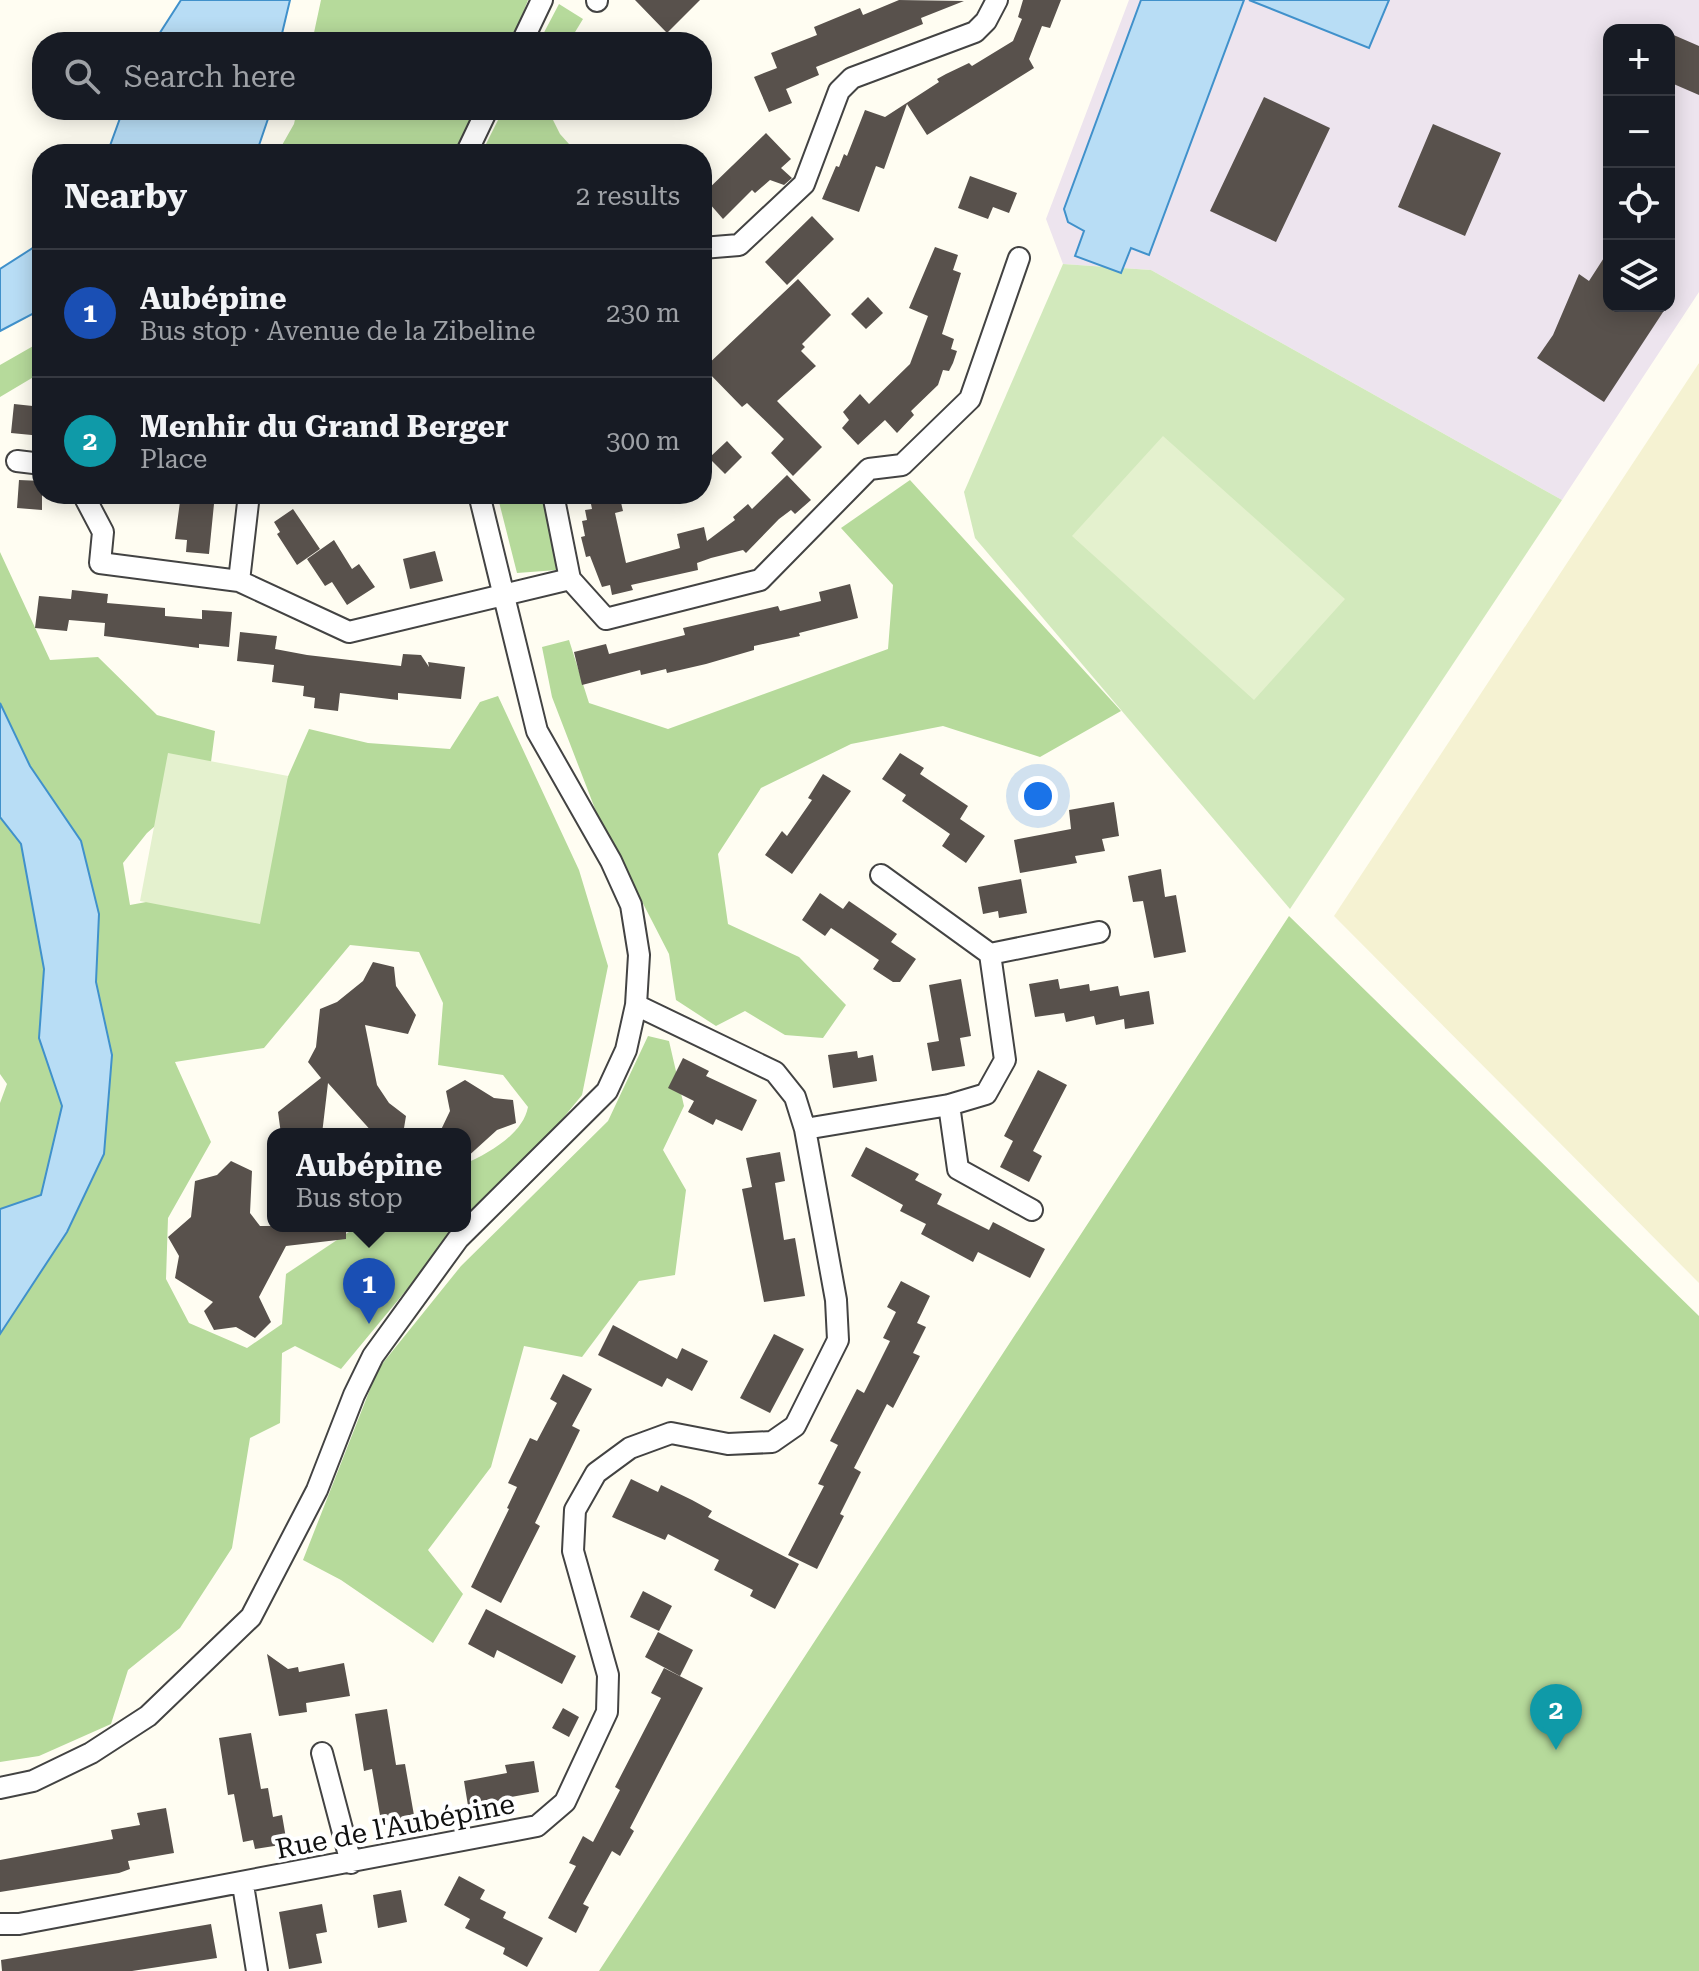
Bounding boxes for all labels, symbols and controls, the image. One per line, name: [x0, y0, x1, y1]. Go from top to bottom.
map controls: [1603, 24, 1675, 312]
button: +: [1603, 24, 1675, 96]
search box: [32, 32, 712, 120]
icon: search: [60, 54, 104, 98]
text: Search here: [124, 59, 296, 94]
button: −: [1603, 96, 1675, 168]
button: locate: [1603, 168, 1675, 240]
text: Nearby: [64, 176, 187, 216]
text: 2 results: [576, 181, 680, 211]
button: layers: [1603, 240, 1675, 312]
text: Aubépine: [140, 281, 287, 316]
text: 1: [83, 298, 97, 328]
text: 230 m: [606, 298, 680, 328]
text: Bus stop · Avenue de la Zibeline: [140, 316, 535, 346]
text: Menhir du Grand Berger: [140, 409, 509, 444]
text: 2: [83, 426, 97, 456]
text: 300 m: [606, 426, 680, 456]
text: Place: [140, 444, 207, 474]
your location: [1018, 776, 1058, 816]
popup: [267, 1128, 471, 1232]
text: Aubépine: [296, 1148, 442, 1183]
text: Bus stop: [296, 1183, 403, 1213]
pin: 1: [343, 1258, 395, 1324]
pin: 2: [1530, 1684, 1582, 1750]
street label: Rue de l'Aubépine: [273, 1787, 517, 1866]

